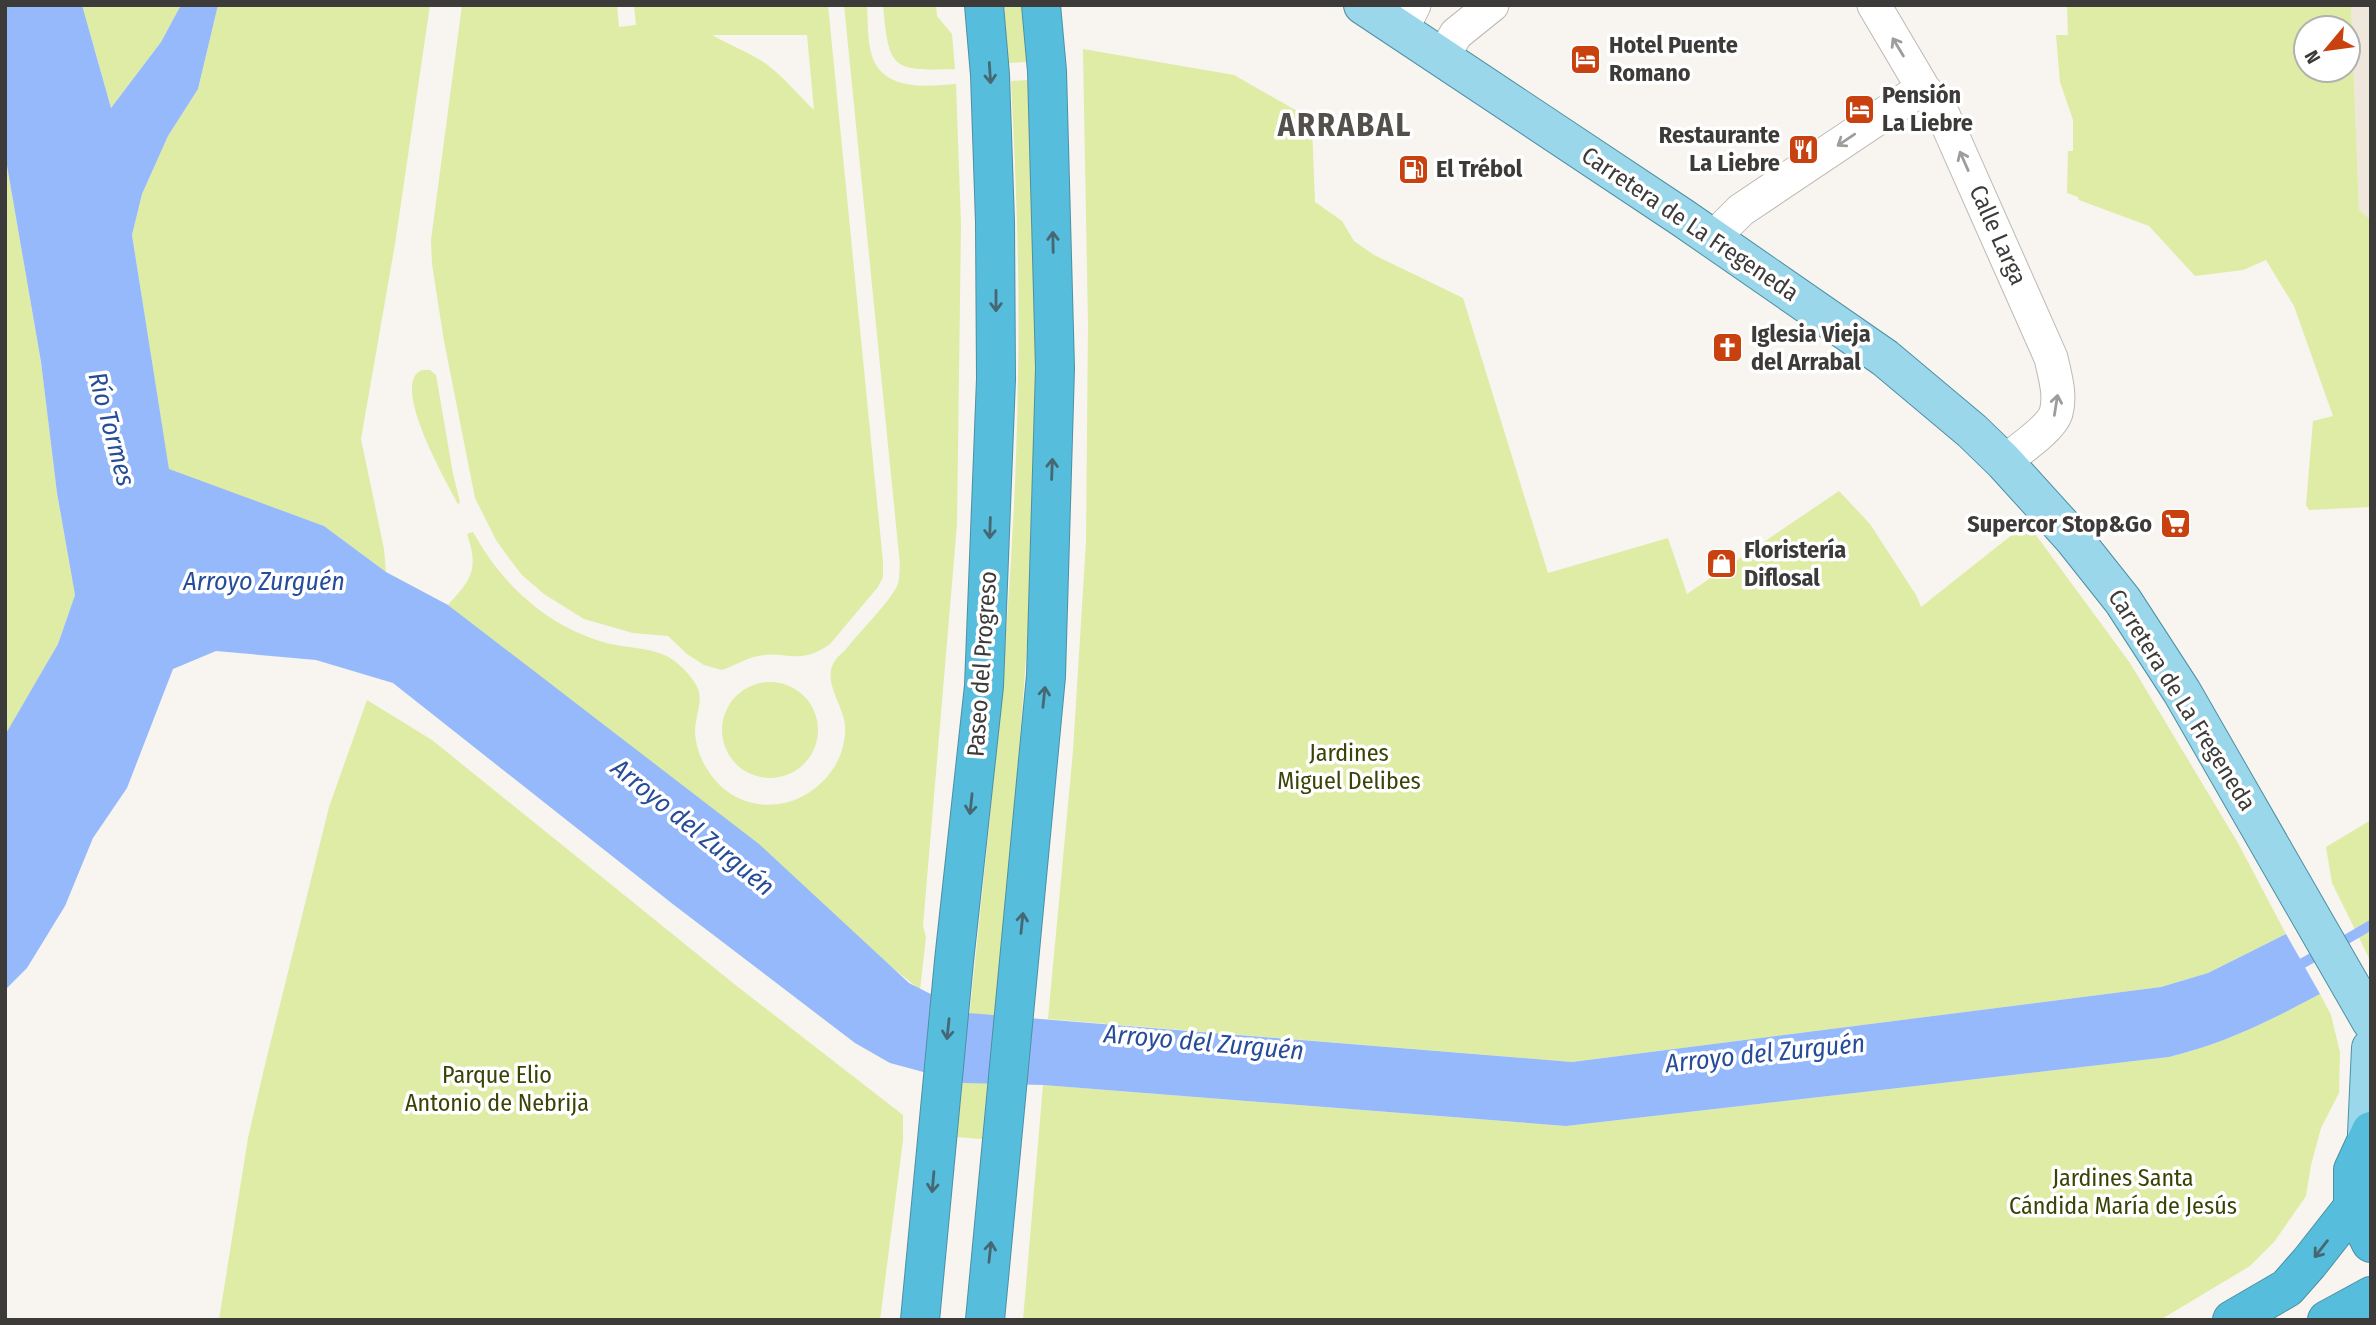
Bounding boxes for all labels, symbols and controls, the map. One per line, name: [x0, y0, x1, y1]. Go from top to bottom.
north arrow: [2292, 14, 2362, 84]
place label: Hotel Puente Romano: [1609, 31, 1738, 87]
one-way arrow: [1891, 37, 1905, 57]
hotel icon: Hotel Puente Romano: [1569, 42, 1603, 76]
text: N: [2300, 46, 2325, 68]
one-way arrow: [983, 61, 996, 84]
place label: Pensión La Liebre: [1882, 81, 1973, 137]
hotel icon: Pensión La Liebre: [1842, 92, 1876, 126]
district label: ARRABAL: [1277, 106, 1412, 144]
place label: Restaurante La Liebre: [1659, 121, 1780, 177]
restaurant icon: Restaurante La Liebre: [1786, 132, 1820, 166]
one-way arrow: [1837, 132, 1856, 147]
street label: Carretera de La Fregeneda: [1576, 141, 1804, 307]
one-way arrow: [1957, 151, 1970, 172]
fuel station icon: El Trébol: [1396, 152, 1430, 186]
place label: El Trébol: [1436, 155, 1523, 183]
street label: Calle Larga: [1964, 181, 2032, 289]
one-way arrow: [1046, 231, 1060, 254]
one-way arrow: [989, 289, 1003, 312]
place label: Iglesia Vieja del Arrabal: [1751, 320, 1871, 376]
church icon: Iglesia Vieja del Arrabal: [1711, 331, 1745, 365]
water label: Río Tormes: [81, 369, 142, 489]
one-way arrow: [2050, 394, 2063, 417]
one-way arrow: [1045, 458, 1059, 481]
supermarket icon: Supercor Stop&Go: [2158, 507, 2192, 541]
place label: Supercor Stop&Go: [1967, 510, 2152, 538]
one-way arrow: [984, 516, 997, 539]
place label: Floristería Diflosal: [1744, 536, 1846, 592]
shop icon: Floristería Diflosal: [1704, 547, 1738, 581]
water label: Arroyo Zurguén: [182, 566, 345, 597]
street label: Paseo del Progreso: [962, 570, 1002, 758]
street label: Carretera de La Fregeneda: [2102, 584, 2262, 816]
one-way arrow: [1037, 686, 1050, 709]
park label: Jardines Miguel Delibes: [1277, 739, 1421, 795]
water label: Arroyo del Zurguén: [604, 752, 780, 903]
one-way arrow: [965, 792, 978, 815]
one-way arrow: [1016, 912, 1029, 935]
one-way arrow: [941, 1017, 954, 1040]
water label: Arroyo del Zurguén: [1102, 1018, 1305, 1067]
water label: Arroyo del Zurguén: [1663, 1028, 1866, 1079]
park label: Parque Elio Antonio de Nebrija: [405, 1061, 589, 1117]
park label: Jardines Santa Cándida María de Jesús: [2009, 1164, 2237, 1220]
one-way arrow: [926, 1171, 939, 1193]
one-way arrow: [2313, 1239, 2328, 1257]
one-way arrow: [984, 1241, 997, 1264]

